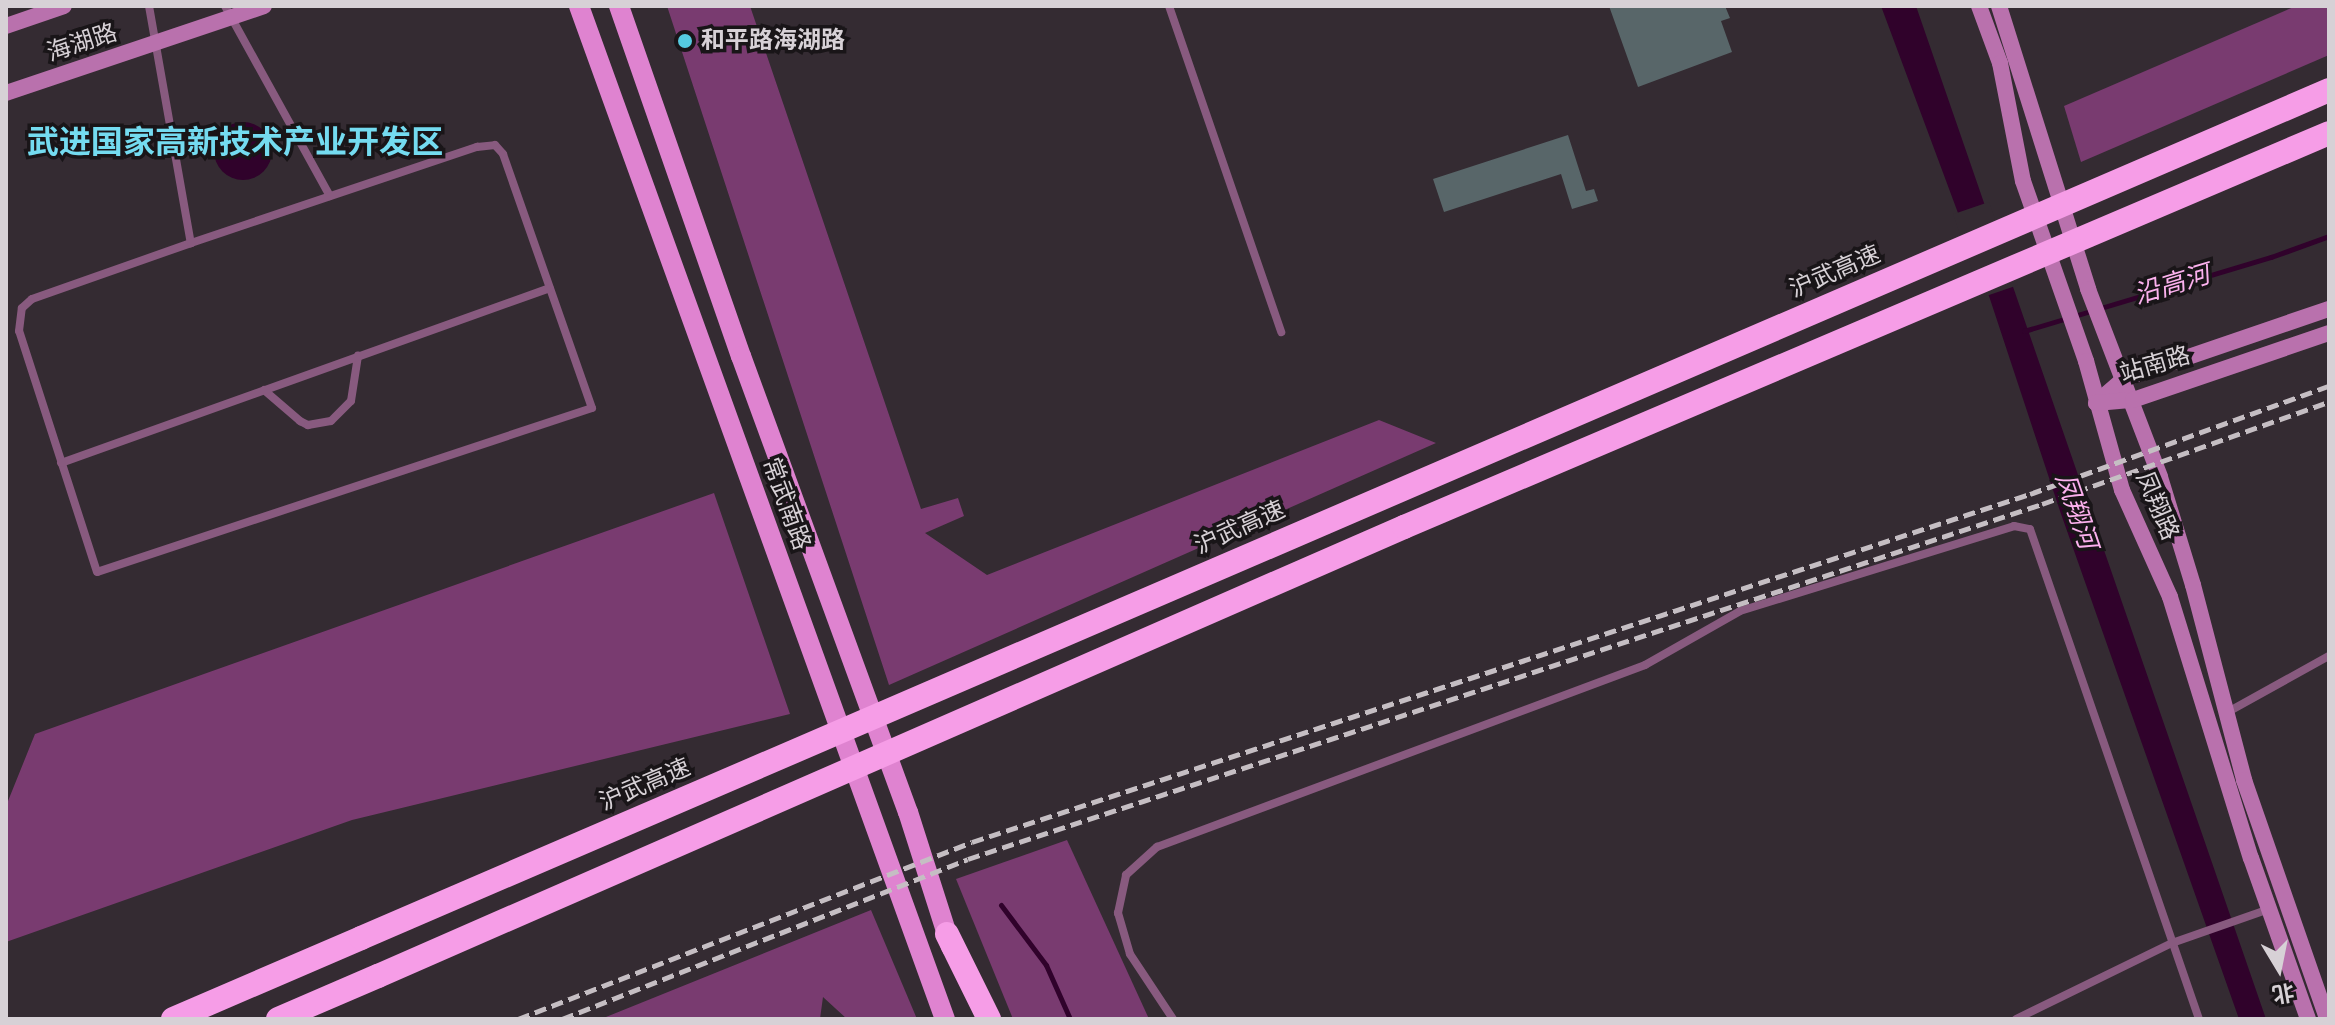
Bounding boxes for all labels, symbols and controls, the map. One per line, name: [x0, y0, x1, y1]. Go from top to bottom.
street label: 海湖路: [43, 18, 121, 68]
place label: 和平路海湖路: [701, 27, 845, 55]
marker: 和平路海湖路: [676, 32, 694, 50]
district label: 武进国家高新技术产业开发区: [27, 123, 443, 161]
street label: 沪武高速: [1785, 240, 1885, 304]
water label: 沿高河: [2130, 259, 2214, 311]
street label: 站南路: [2116, 341, 2194, 389]
street label: 常武南路: [756, 454, 816, 554]
street label: 凤翔路: [2130, 467, 2184, 545]
water label: 凤翔河: [2049, 469, 2103, 553]
street label: 沪武高速: [1190, 495, 1290, 561]
street label: 沪武高速: [595, 753, 695, 817]
north arrow: [2239, 929, 2319, 1009]
text: 北: [2270, 979, 2296, 1007]

